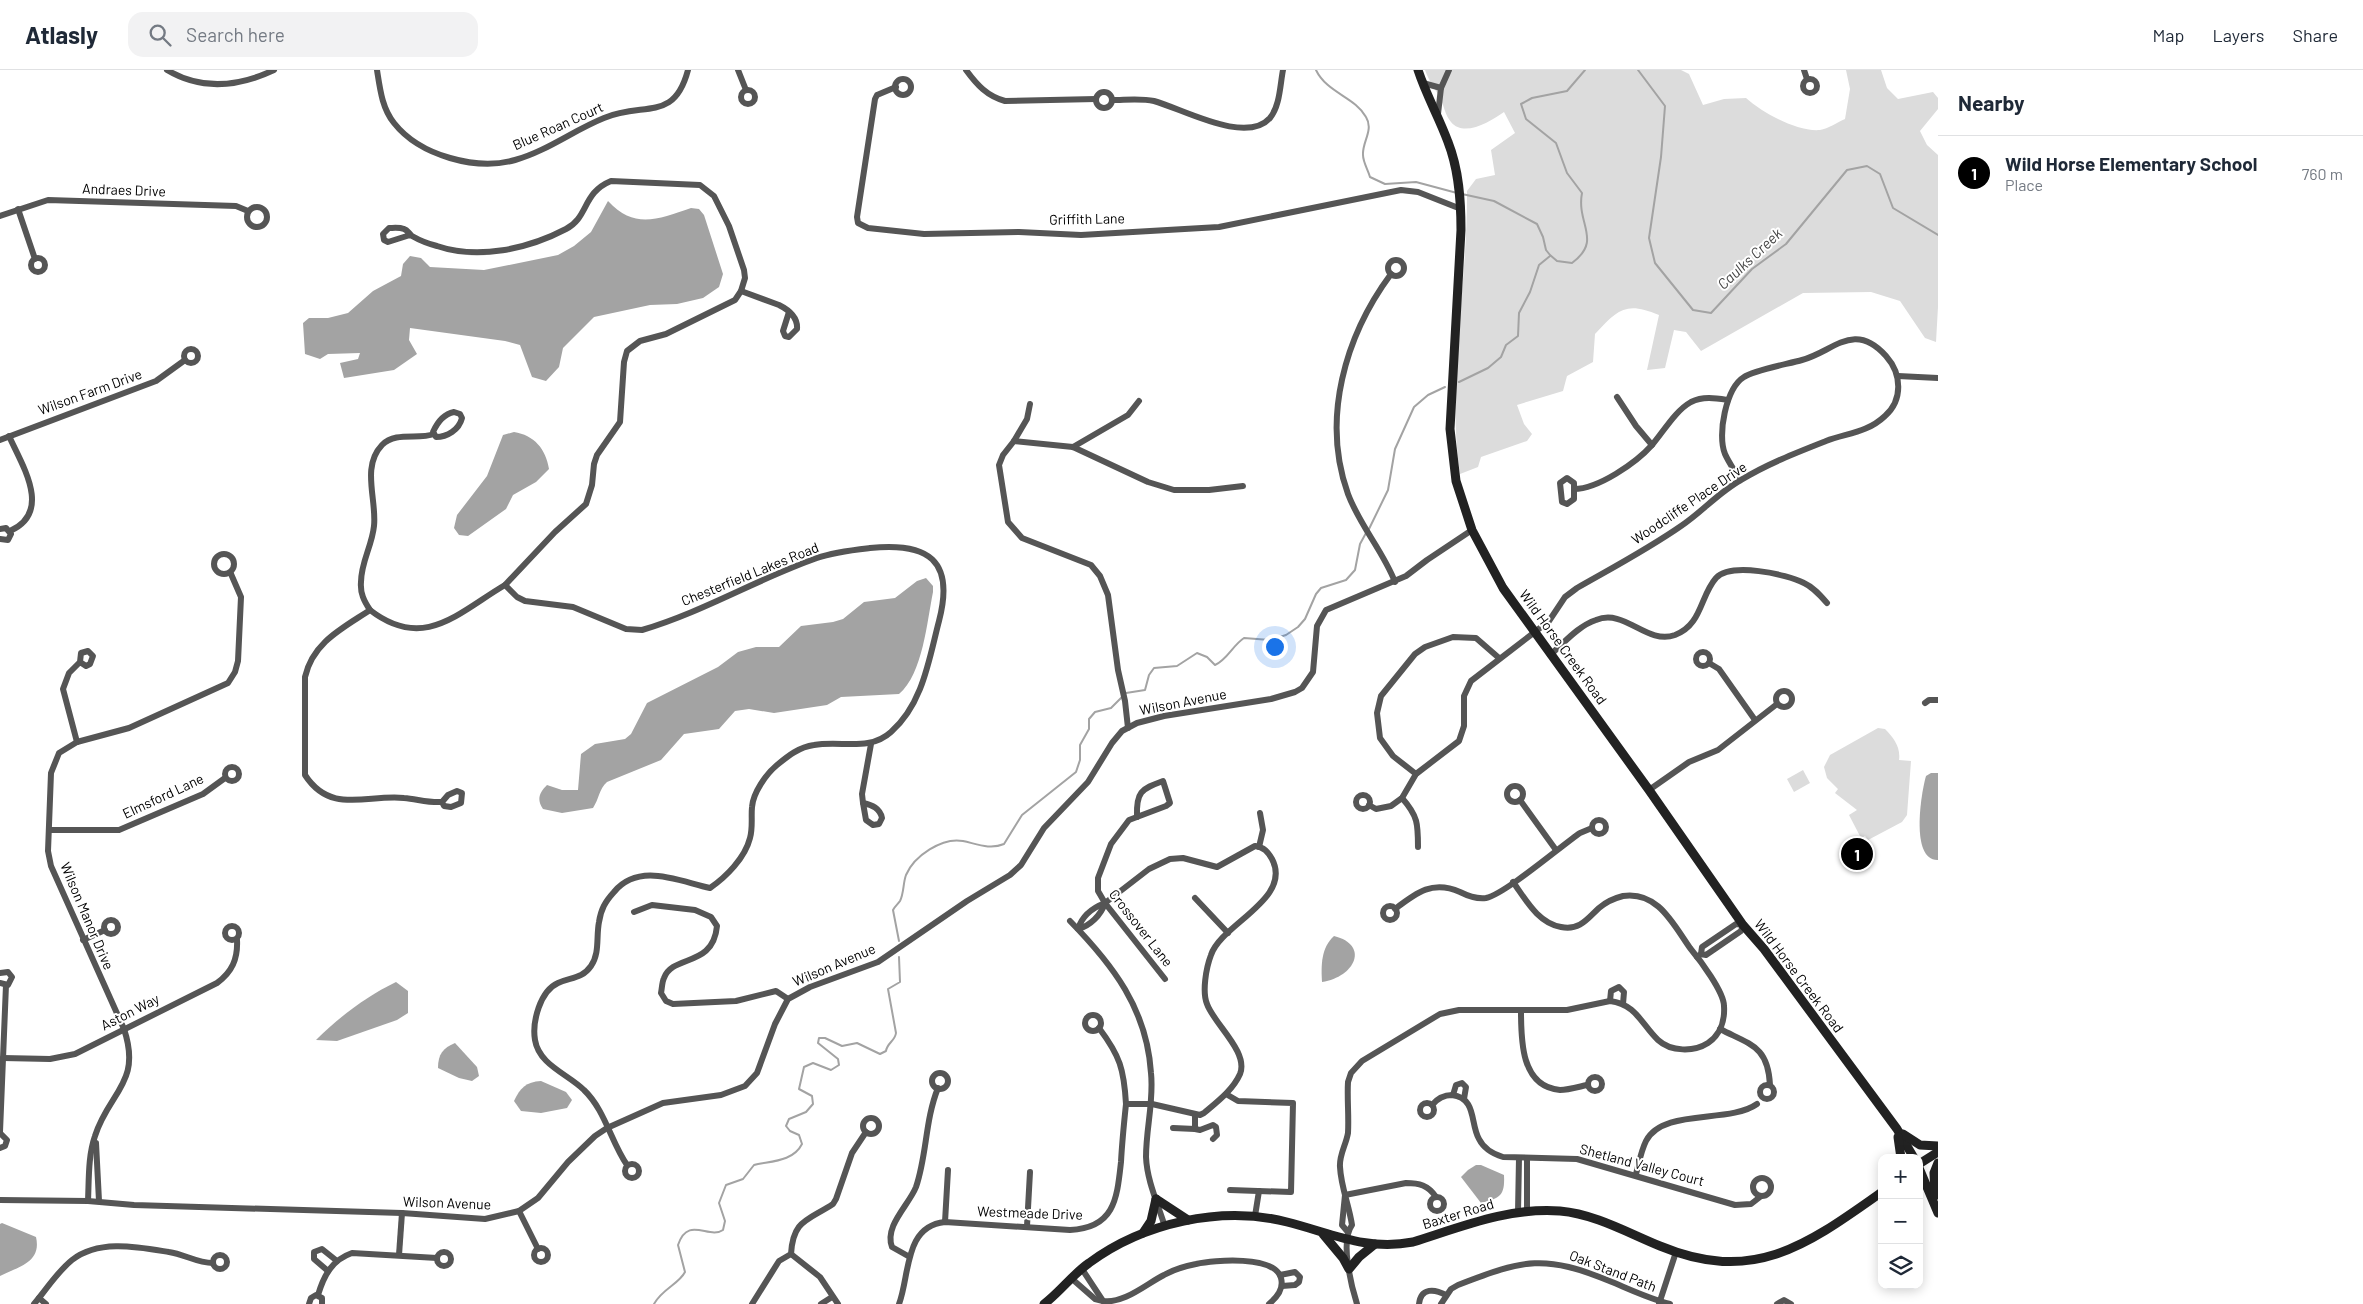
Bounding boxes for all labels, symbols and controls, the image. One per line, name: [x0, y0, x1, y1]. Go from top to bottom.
search box: [128, 12, 478, 57]
text: Atlasly: [25, 20, 98, 49]
icon: search: [146, 21, 174, 49]
text: Search here: [186, 23, 285, 46]
text: Map: [2152, 24, 2184, 46]
text: Layers: [2212, 24, 2265, 46]
text: Share: [2293, 24, 2338, 46]
text: Nearby: [1958, 90, 2024, 115]
street label: Blue Roan Court: [510, 98, 606, 153]
text: Wild Horse Elementary School: [2005, 152, 2258, 175]
text: 1: [1971, 164, 1977, 183]
text: 760 m: [2302, 164, 2343, 183]
text: Place: [2005, 175, 2043, 194]
street label: Andraes Drive: [82, 180, 166, 199]
street label: Griffith Lane: [1049, 209, 1125, 228]
water label: Caulks Creek: [1713, 223, 1786, 293]
street label: Wilson Farm Drive: [36, 365, 144, 418]
street label: Woodcliffe Place Drive: [1628, 458, 1750, 548]
street label: Chesterfield Lakes Road: [679, 538, 821, 609]
street label: Wild Horse Creek Road: [1516, 586, 1611, 707]
your location: [1262, 634, 1288, 660]
street label: Wilson Avenue: [1138, 685, 1228, 718]
street label: Elmsford Lane: [120, 769, 206, 822]
pin: 1: [1841, 835, 1873, 873]
street label: Wilson Manor Drive: [57, 859, 118, 972]
street label: Crossover Lane: [1106, 886, 1177, 970]
street label: Wild Horse Creek Road: [1751, 916, 1848, 1036]
street label: Wilson Avenue: [790, 939, 878, 990]
street label: Aston Way: [98, 989, 162, 1033]
street label: Shetland Valley Court: [1578, 1140, 1706, 1189]
map controls: [1878, 1154, 1923, 1289]
button: +: [1878, 1154, 1923, 1199]
street label: Wilson Avenue: [403, 1192, 491, 1213]
street label: Baxter Road: [1420, 1195, 1496, 1232]
button: −: [1878, 1199, 1923, 1244]
street label: Westmeade Drive: [977, 1202, 1083, 1223]
button: layers: [1878, 1244, 1923, 1289]
street label: Oak Stand Path: [1567, 1246, 1659, 1295]

